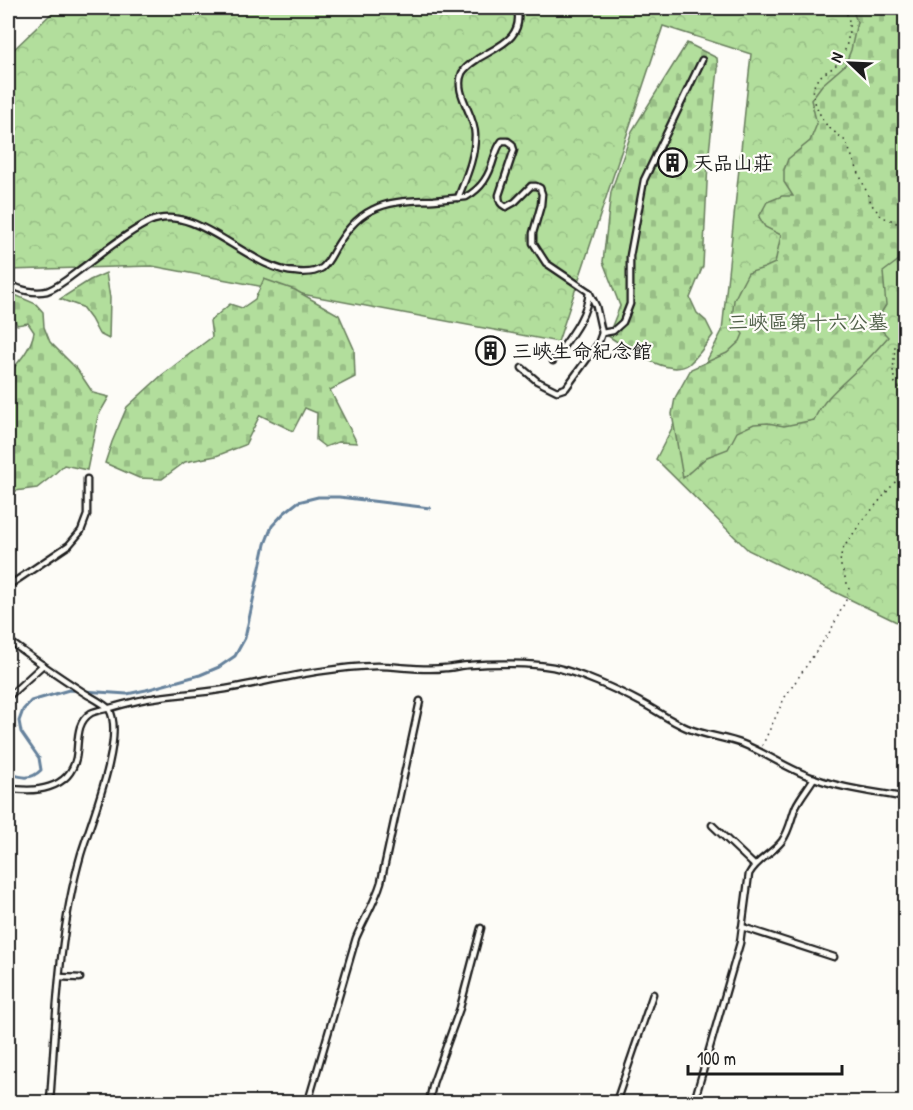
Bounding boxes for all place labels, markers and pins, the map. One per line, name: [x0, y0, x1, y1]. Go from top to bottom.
building icon: 天品山莊: [656, 146, 688, 178]
place label: 天品山莊: [693, 149, 773, 176]
building icon: 三峽生命紀念館: [475, 334, 507, 366]
place label: 三峽生命紀念館: [512, 337, 652, 364]

